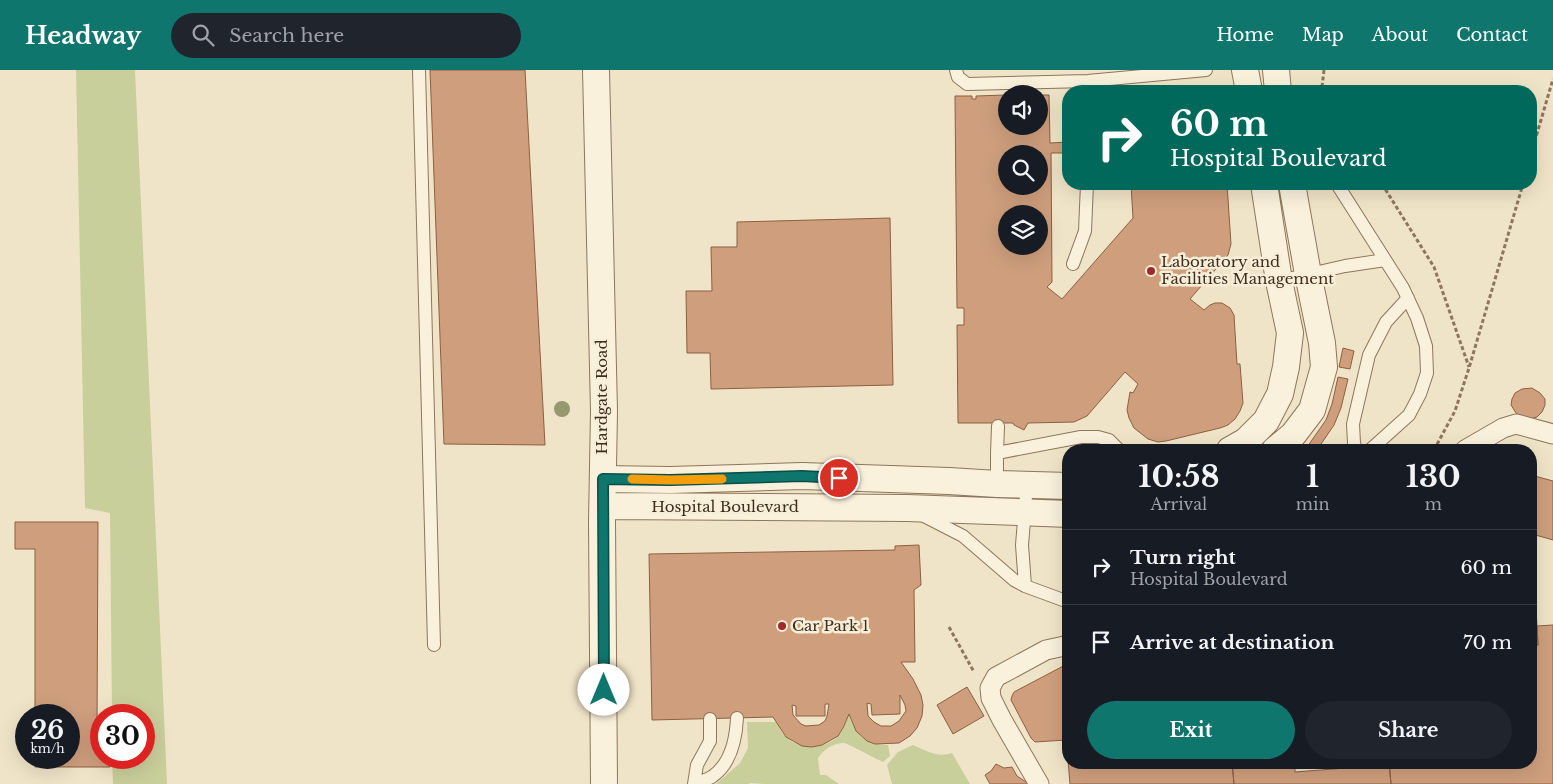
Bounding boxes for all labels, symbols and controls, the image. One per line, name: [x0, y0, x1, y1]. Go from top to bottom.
search box: [171, 13, 521, 58]
text: Headway: [25, 21, 141, 50]
icon: search: [189, 21, 217, 49]
text: Search here: [229, 24, 344, 47]
text: Home: [1216, 24, 1274, 46]
text: Map: [1302, 24, 1344, 46]
text: About: [1372, 24, 1428, 46]
text: Contact: [1456, 24, 1528, 46]
map controls: [998, 85, 1048, 255]
button: sound: [998, 85, 1048, 135]
text: 60 m: [1170, 102, 1268, 145]
icon: right: [1087, 105, 1152, 170]
button: search: [998, 145, 1048, 195]
text: Hospital Boulevard: [1170, 145, 1387, 172]
button: layers: [998, 205, 1048, 255]
place label: Laboratory and Facilities Management: [1161, 252, 1334, 288]
marker: Laboratory and Facilities Management: [1145, 265, 1157, 277]
street label: Hardgate Road: [592, 339, 611, 455]
pin: [818, 457, 860, 499]
text: 10:58: [1138, 458, 1219, 495]
text: 1: [1306, 458, 1319, 495]
text: 130: [1406, 458, 1461, 495]
icon: arrive: [825, 464, 853, 492]
text: Arrival: [1151, 494, 1207, 514]
text: min: [1296, 494, 1329, 514]
text: m: [1425, 494, 1442, 514]
street label: Hospital Boulevard: [651, 497, 799, 516]
text: Turn right: [1130, 546, 1236, 569]
icon: right: [1087, 553, 1115, 581]
text: 60 m: [1460, 556, 1512, 579]
text: Hospital Boulevard: [1130, 569, 1287, 589]
place label: Car Park 1: [792, 616, 869, 635]
marker: Car Park 1: [776, 620, 788, 632]
icon: arrive: [1087, 628, 1115, 656]
text: Arrive at destination: [1130, 631, 1334, 654]
text: 70 m: [1463, 631, 1512, 654]
position arrow: [577, 663, 629, 715]
button: Exit: [1087, 701, 1295, 759]
button: Share: [1305, 701, 1512, 759]
speed limit sign: 30: [90, 704, 155, 769]
text: 26: [31, 715, 64, 746]
text: km/h: [30, 741, 65, 756]

